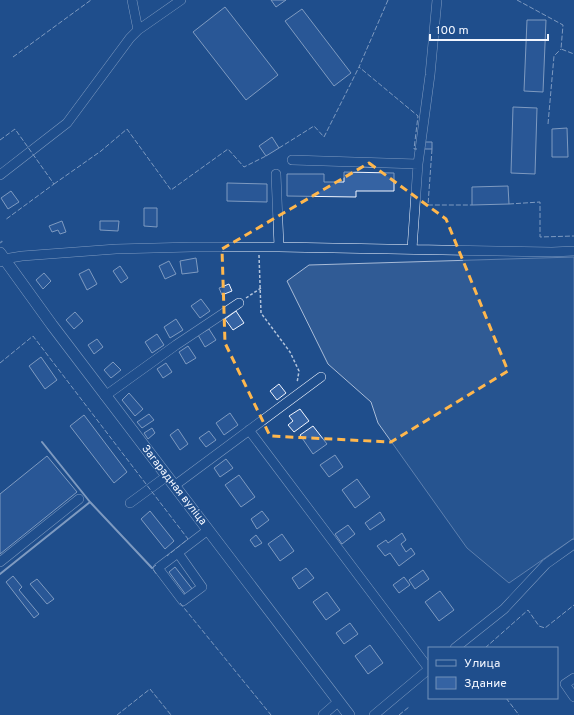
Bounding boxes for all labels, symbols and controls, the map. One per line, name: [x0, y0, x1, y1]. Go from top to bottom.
scale bar: [430, 16, 548, 42]
text: 100 m: [436, 23, 469, 39]
street label: Загарадная вуліца: [138, 442, 210, 528]
legend: [428, 647, 558, 699]
text: Улица: [464, 656, 500, 672]
text: Здание: [464, 676, 507, 692]

